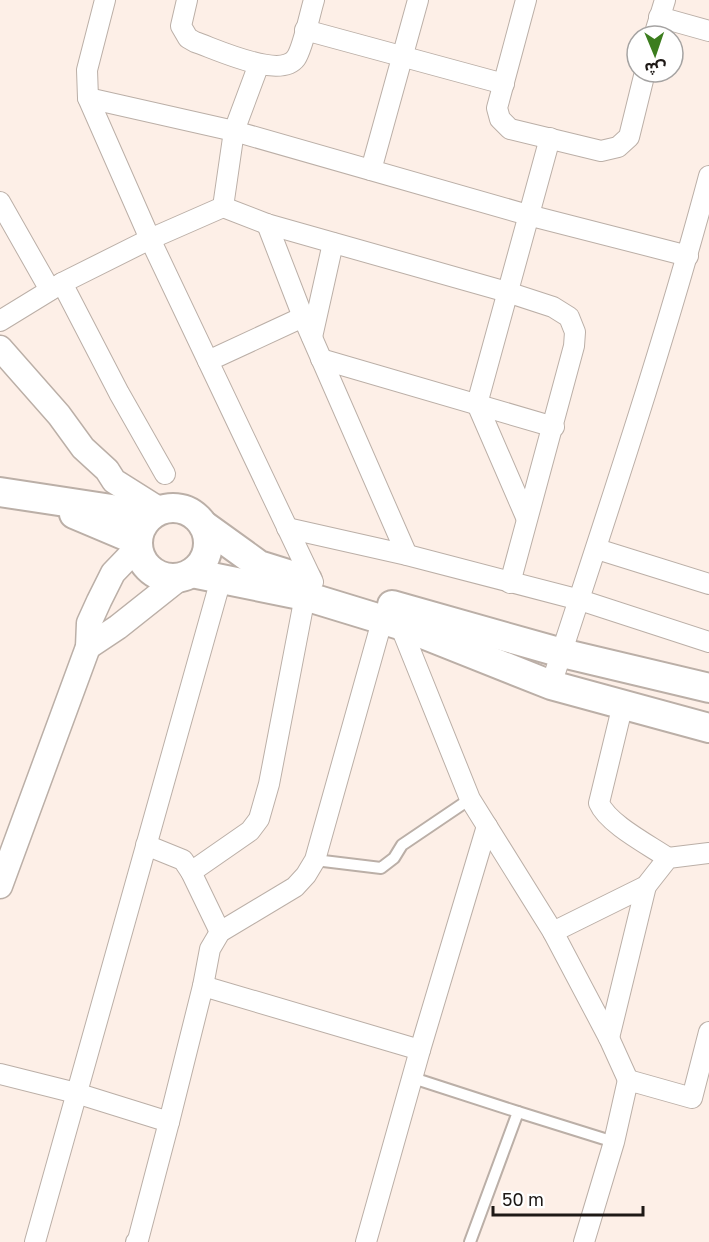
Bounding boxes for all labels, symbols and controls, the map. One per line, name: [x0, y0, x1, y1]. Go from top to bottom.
north arrow: [625, 24, 685, 84]
text: ش: [644, 59, 667, 79]
scale bar: [493, 1179, 643, 1217]
text: 50 m: [502, 1188, 544, 1210]

